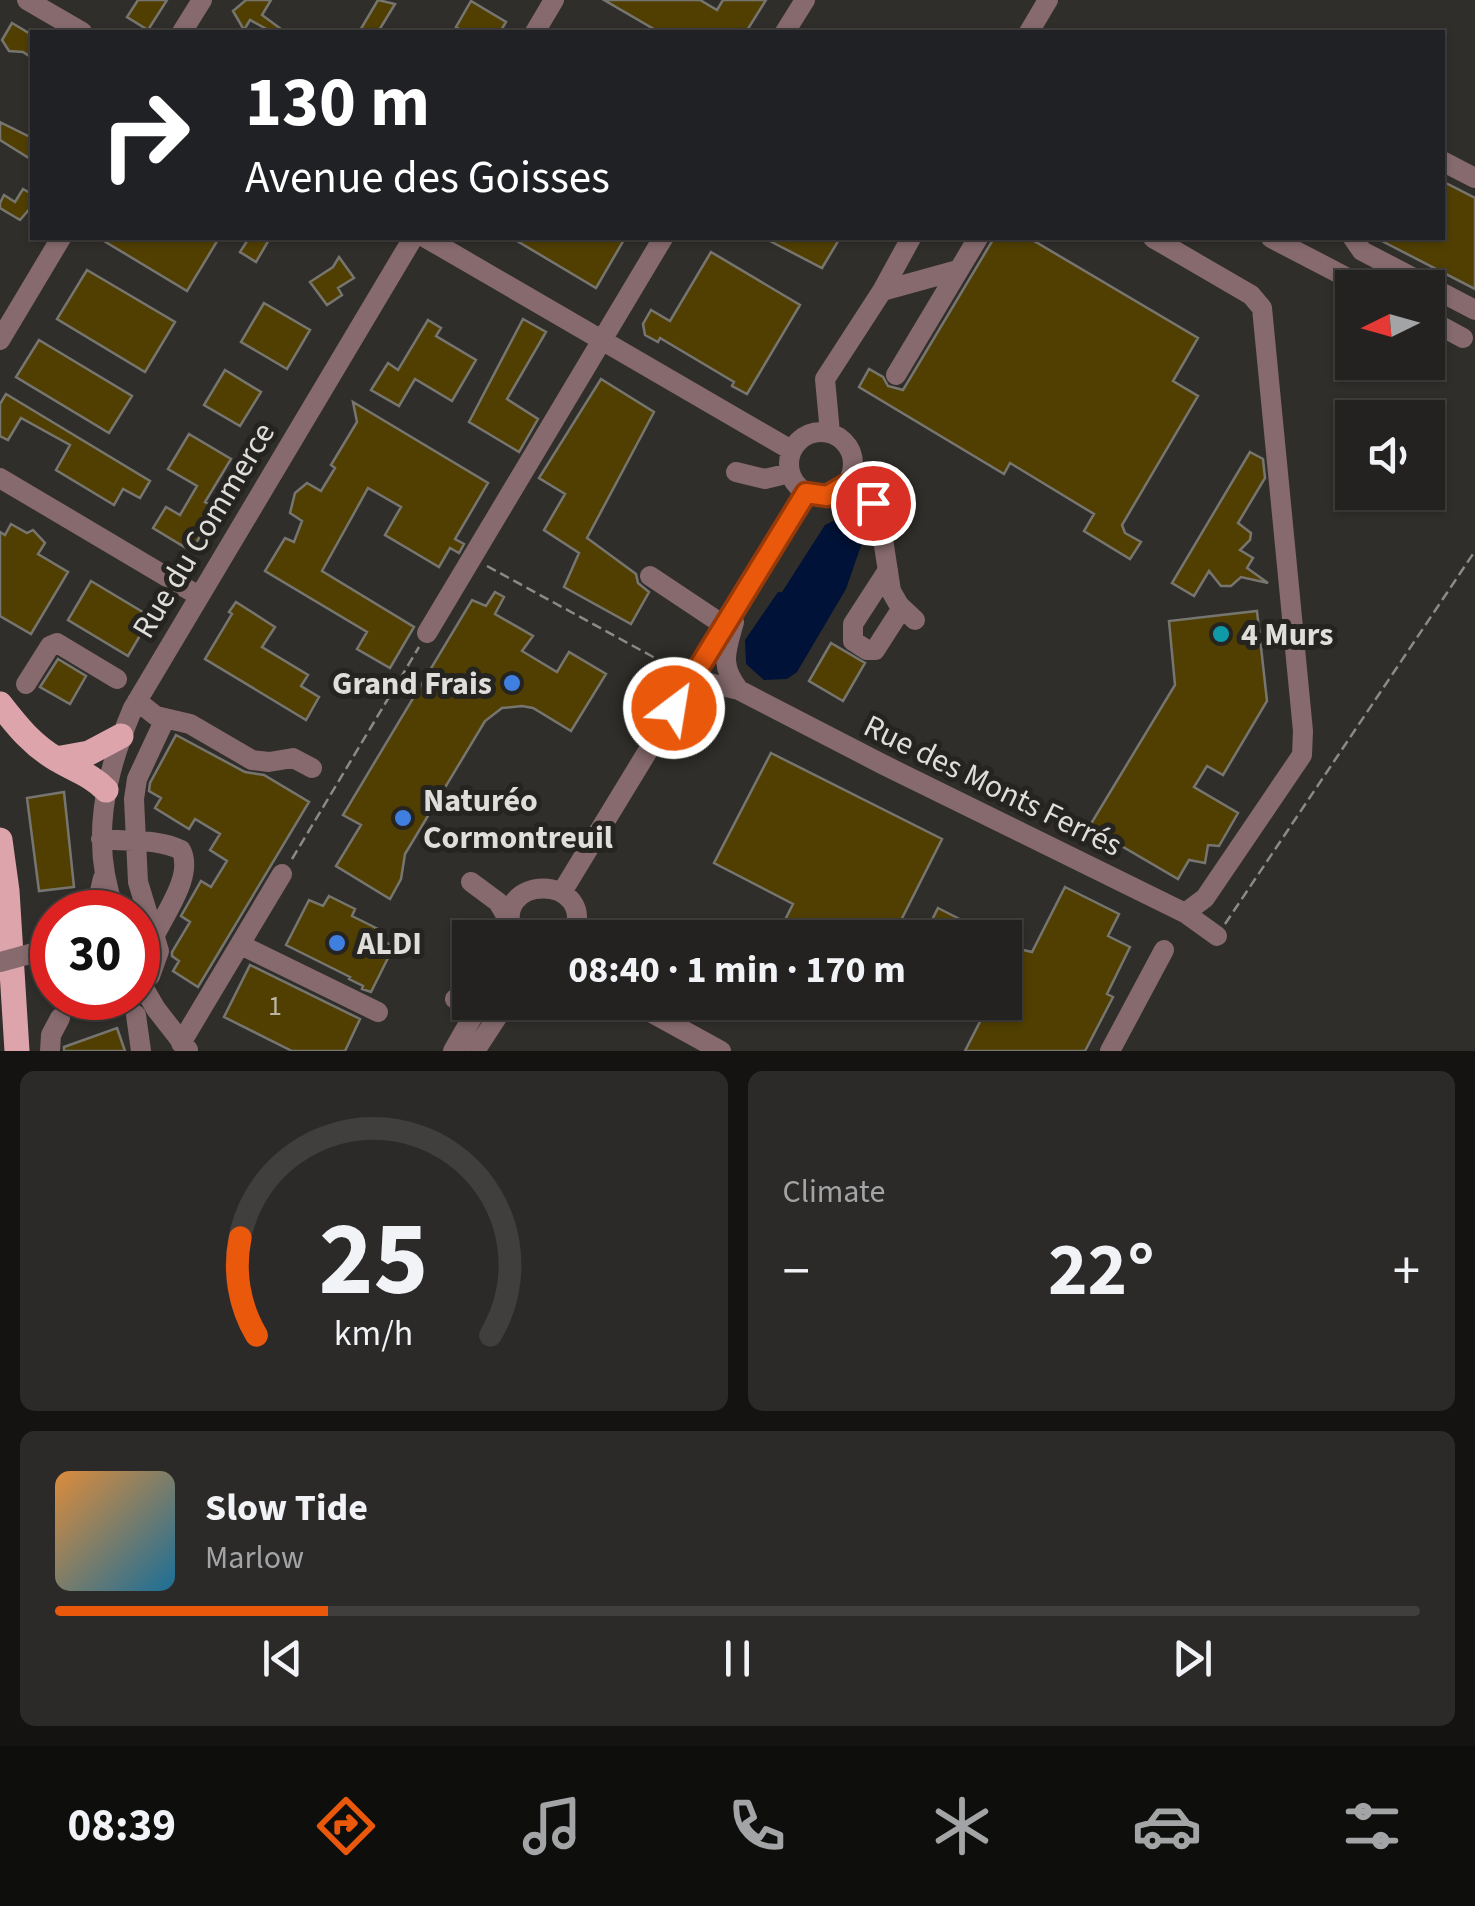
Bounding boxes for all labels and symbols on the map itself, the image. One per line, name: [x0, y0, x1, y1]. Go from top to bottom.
north arrow: [1335, 270, 1445, 380]
street label: Rue du Commerce: [121, 414, 287, 647]
pin: [831, 461, 916, 546]
place label: 4 Murs: [1241, 612, 1334, 658]
marker: 4 Murs: [1210, 623, 1232, 645]
position arrow: [622, 656, 726, 760]
place label: Grand Frais: [332, 661, 492, 707]
marker: Grand Frais: [501, 672, 523, 694]
street label: Rue des Monts Ferrés: [856, 703, 1129, 868]
place label: Naturéo Cormontreuil: [423, 778, 613, 861]
marker: Naturéo Cormontreuil: [392, 807, 414, 829]
speed limit sign: 30: [30, 890, 160, 1020]
place label: ALDI: [356, 921, 422, 967]
marker: ALDI: [326, 932, 348, 954]
house number: 1: [268, 986, 282, 1026]

